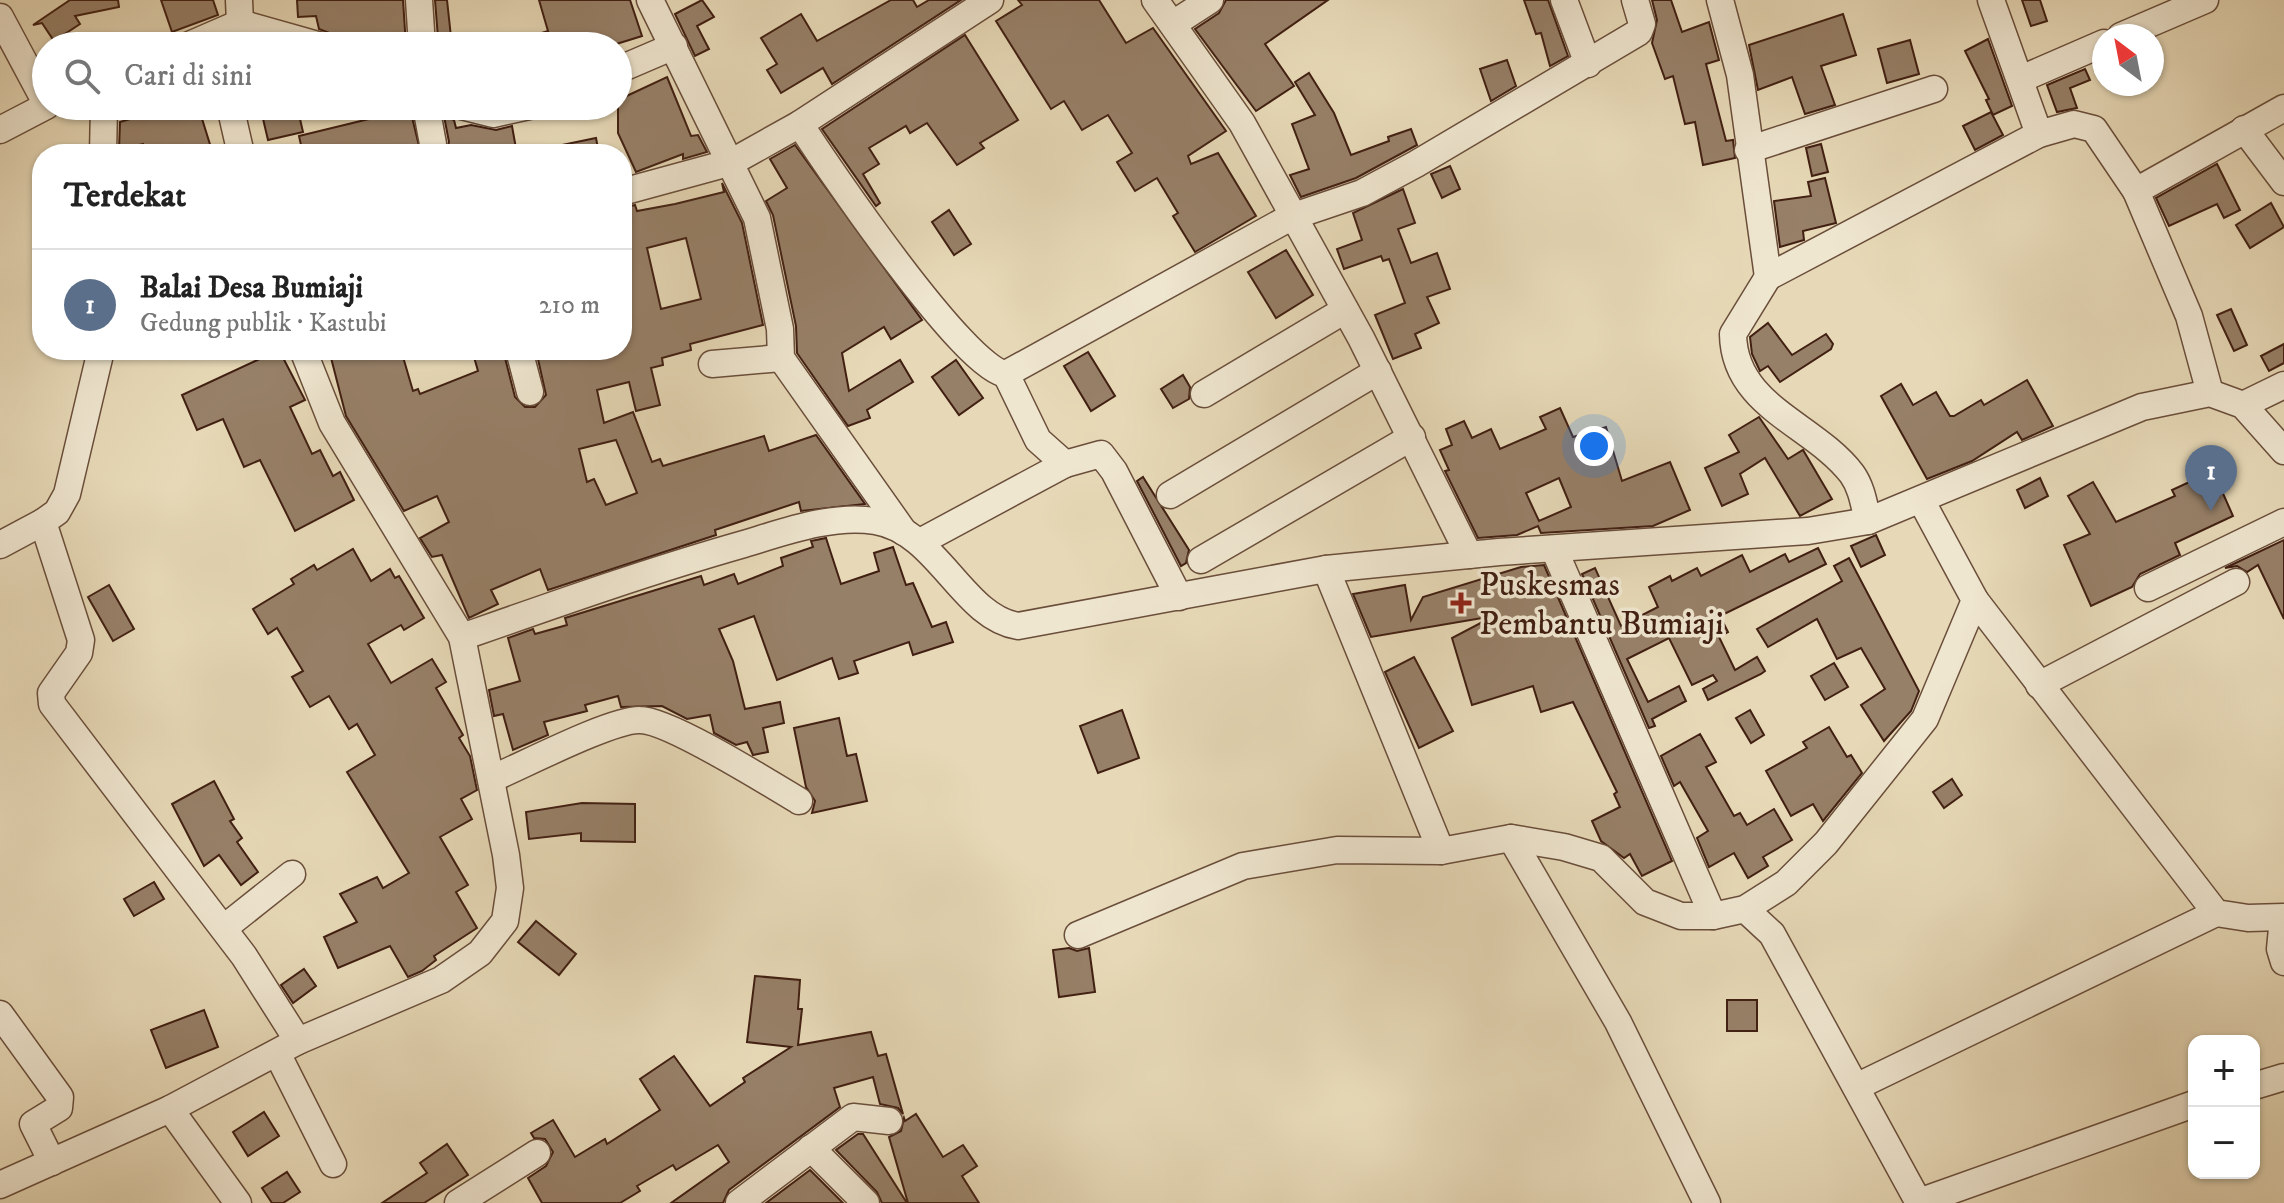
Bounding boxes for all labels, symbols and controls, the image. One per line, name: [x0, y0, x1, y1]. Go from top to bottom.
north arrow: [2092, 24, 2164, 96]
search box: [32, 32, 632, 120]
icon: search: [60, 54, 104, 98]
text: Cari di sini: [124, 58, 252, 95]
text: Terdekat: [64, 175, 186, 217]
text: Balai Desa Bumiaji: [140, 270, 363, 307]
text: 1: [85, 289, 95, 322]
text: 210 m: [539, 289, 600, 322]
text: Gedung publik · Kastubi: [140, 307, 387, 340]
your location: [1574, 426, 1614, 466]
pin: 1: [2185, 445, 2237, 511]
place label: Puskesmas Pembantu Bumiaji: [1479, 564, 1724, 645]
marker: Puskesmas Pembantu Bumiaji: [1450, 592, 1472, 614]
map controls: [2188, 1035, 2260, 1179]
button: +: [2188, 1035, 2260, 1107]
button: −: [2188, 1107, 2260, 1179]

